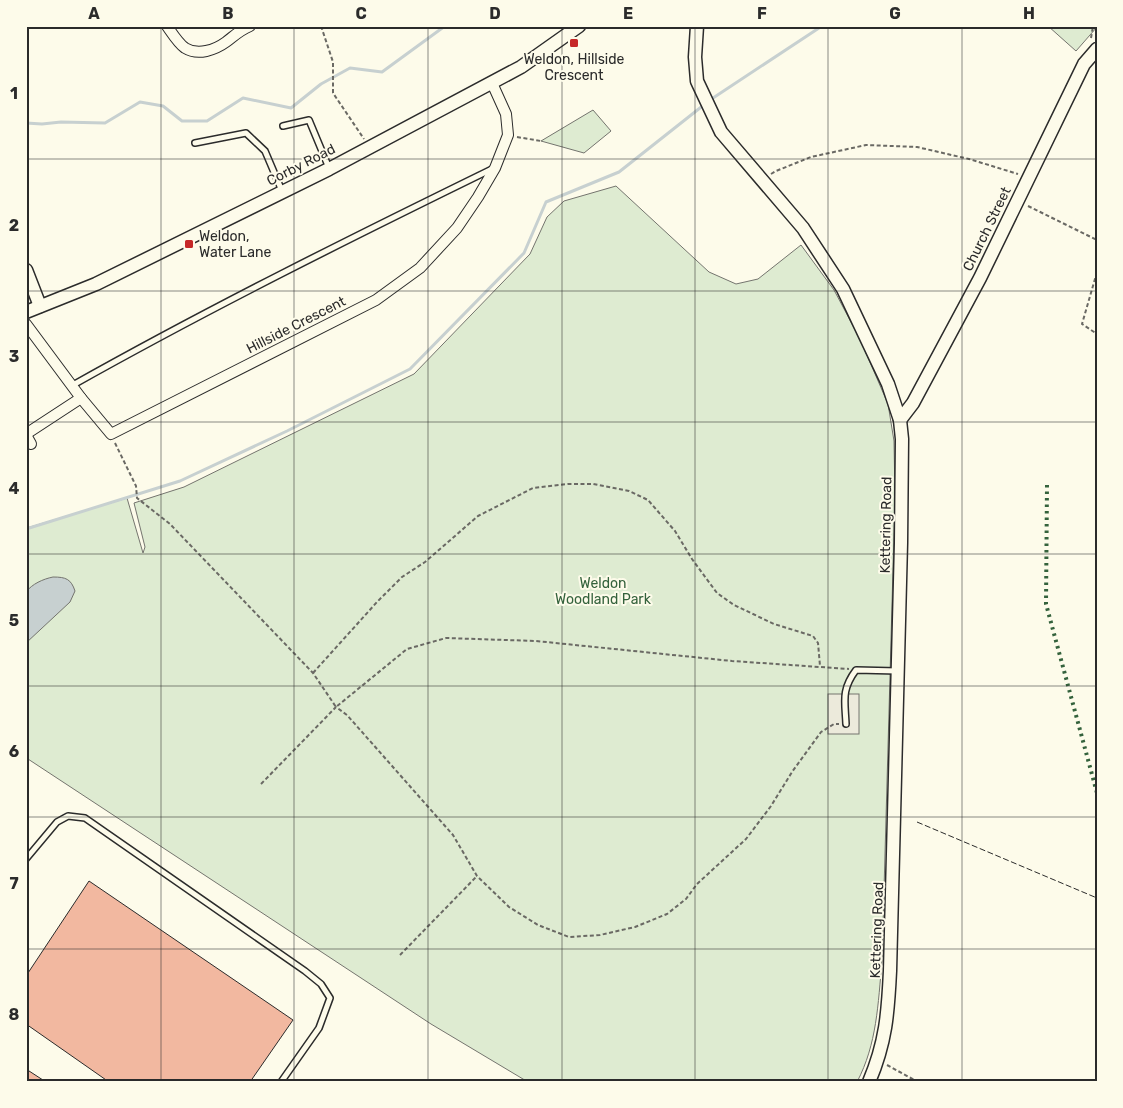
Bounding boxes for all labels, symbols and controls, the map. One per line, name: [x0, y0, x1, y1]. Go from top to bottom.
text: A: [88, 4, 100, 23]
text: B: [222, 4, 234, 23]
text: C: [355, 4, 367, 23]
text: D: [489, 4, 501, 23]
text: E: [623, 4, 633, 23]
text: F: [757, 4, 767, 23]
text: G: [889, 4, 901, 23]
text: H: [1023, 4, 1035, 23]
marker: Weldon, Hillside Crescent: [568, 37, 580, 49]
place label: Weldon, Hillside Crescent: [524, 51, 625, 84]
text: 1: [10, 84, 18, 103]
street label: Corby Road: [264, 140, 338, 190]
street label: Church Street: [959, 184, 1015, 274]
text: 2: [9, 216, 19, 235]
place label: Weldon, Water Lane: [199, 228, 271, 261]
marker: Weldon, Water Lane: [183, 238, 195, 250]
street label: Hillside Crescent: [243, 292, 349, 357]
text: 3: [9, 347, 19, 366]
street label: Kettering Road: [877, 476, 895, 574]
text: 4: [9, 479, 20, 498]
park label: Weldon Woodland Park: [555, 575, 652, 608]
text: 5: [9, 611, 19, 630]
text: 6: [9, 742, 19, 761]
text: 7: [9, 874, 19, 893]
street label: Kettering Road: [867, 881, 887, 979]
text: 8: [9, 1005, 20, 1024]

